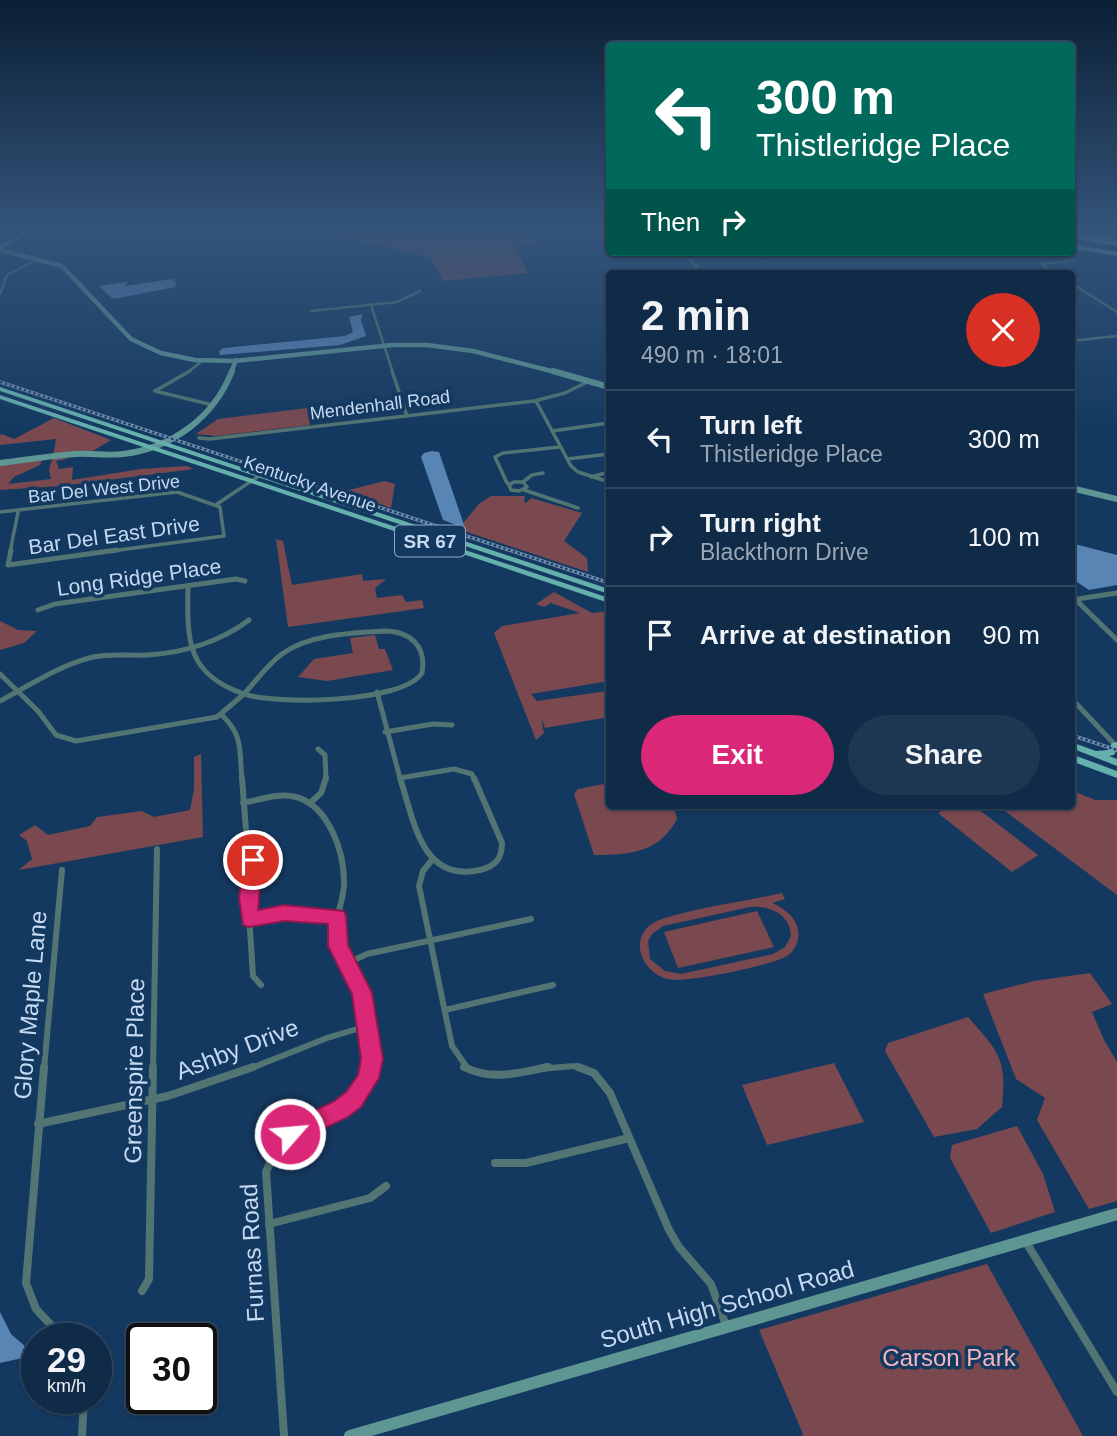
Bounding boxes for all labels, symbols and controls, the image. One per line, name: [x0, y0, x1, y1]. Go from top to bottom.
icon: left: [641, 70, 732, 161]
text: 300 m: [756, 70, 895, 124]
text: Thistleridge Place: [756, 127, 1010, 163]
icon: right: [714, 203, 752, 241]
text: Then: [641, 207, 700, 237]
text: 2 min: [641, 292, 751, 339]
button: close: [966, 293, 1040, 367]
text: 490 m · 18:01: [641, 342, 783, 368]
street label: Mendenhall Road: [309, 386, 451, 424]
text: Turn left: [700, 410, 802, 440]
icon: left: [641, 420, 679, 458]
text: 300 m: [968, 424, 1040, 454]
text: Thistleridge Place: [700, 441, 883, 467]
street label: Kentucky Avenue: [241, 452, 379, 516]
street label: Bar Del West Drive: [27, 471, 181, 507]
text: Turn right: [700, 508, 821, 538]
street label: Bar Del East Drive: [27, 512, 201, 558]
icon: right: [641, 518, 679, 556]
text: 100 m: [968, 522, 1040, 552]
road number: SR 67: [395, 526, 465, 556]
text: Blackthorn Drive: [700, 539, 869, 565]
street label: Long Ridge Place: [55, 554, 223, 600]
icon: arrive: [641, 616, 679, 654]
text: Arrive at destination: [700, 620, 951, 650]
text: 90 m: [982, 620, 1040, 650]
button: Exit: [641, 715, 834, 795]
button: Share: [848, 715, 1040, 795]
pin: [223, 830, 283, 890]
icon: arrive: [234, 841, 272, 879]
street label: Glory Maple Lane: [8, 909, 52, 1101]
street label: Greenspire Place: [119, 978, 149, 1164]
street label: Ashby Drive: [172, 1013, 302, 1085]
position arrow: [253, 1097, 327, 1171]
street label: Furnas Road: [235, 1183, 269, 1323]
street label: South High School Road: [597, 1255, 857, 1353]
speed limit sign: 30: [126, 1323, 217, 1414]
text: 29: [47, 1340, 86, 1379]
park label: Carson Park: [882, 1344, 1017, 1371]
text: km/h: [47, 1376, 86, 1396]

